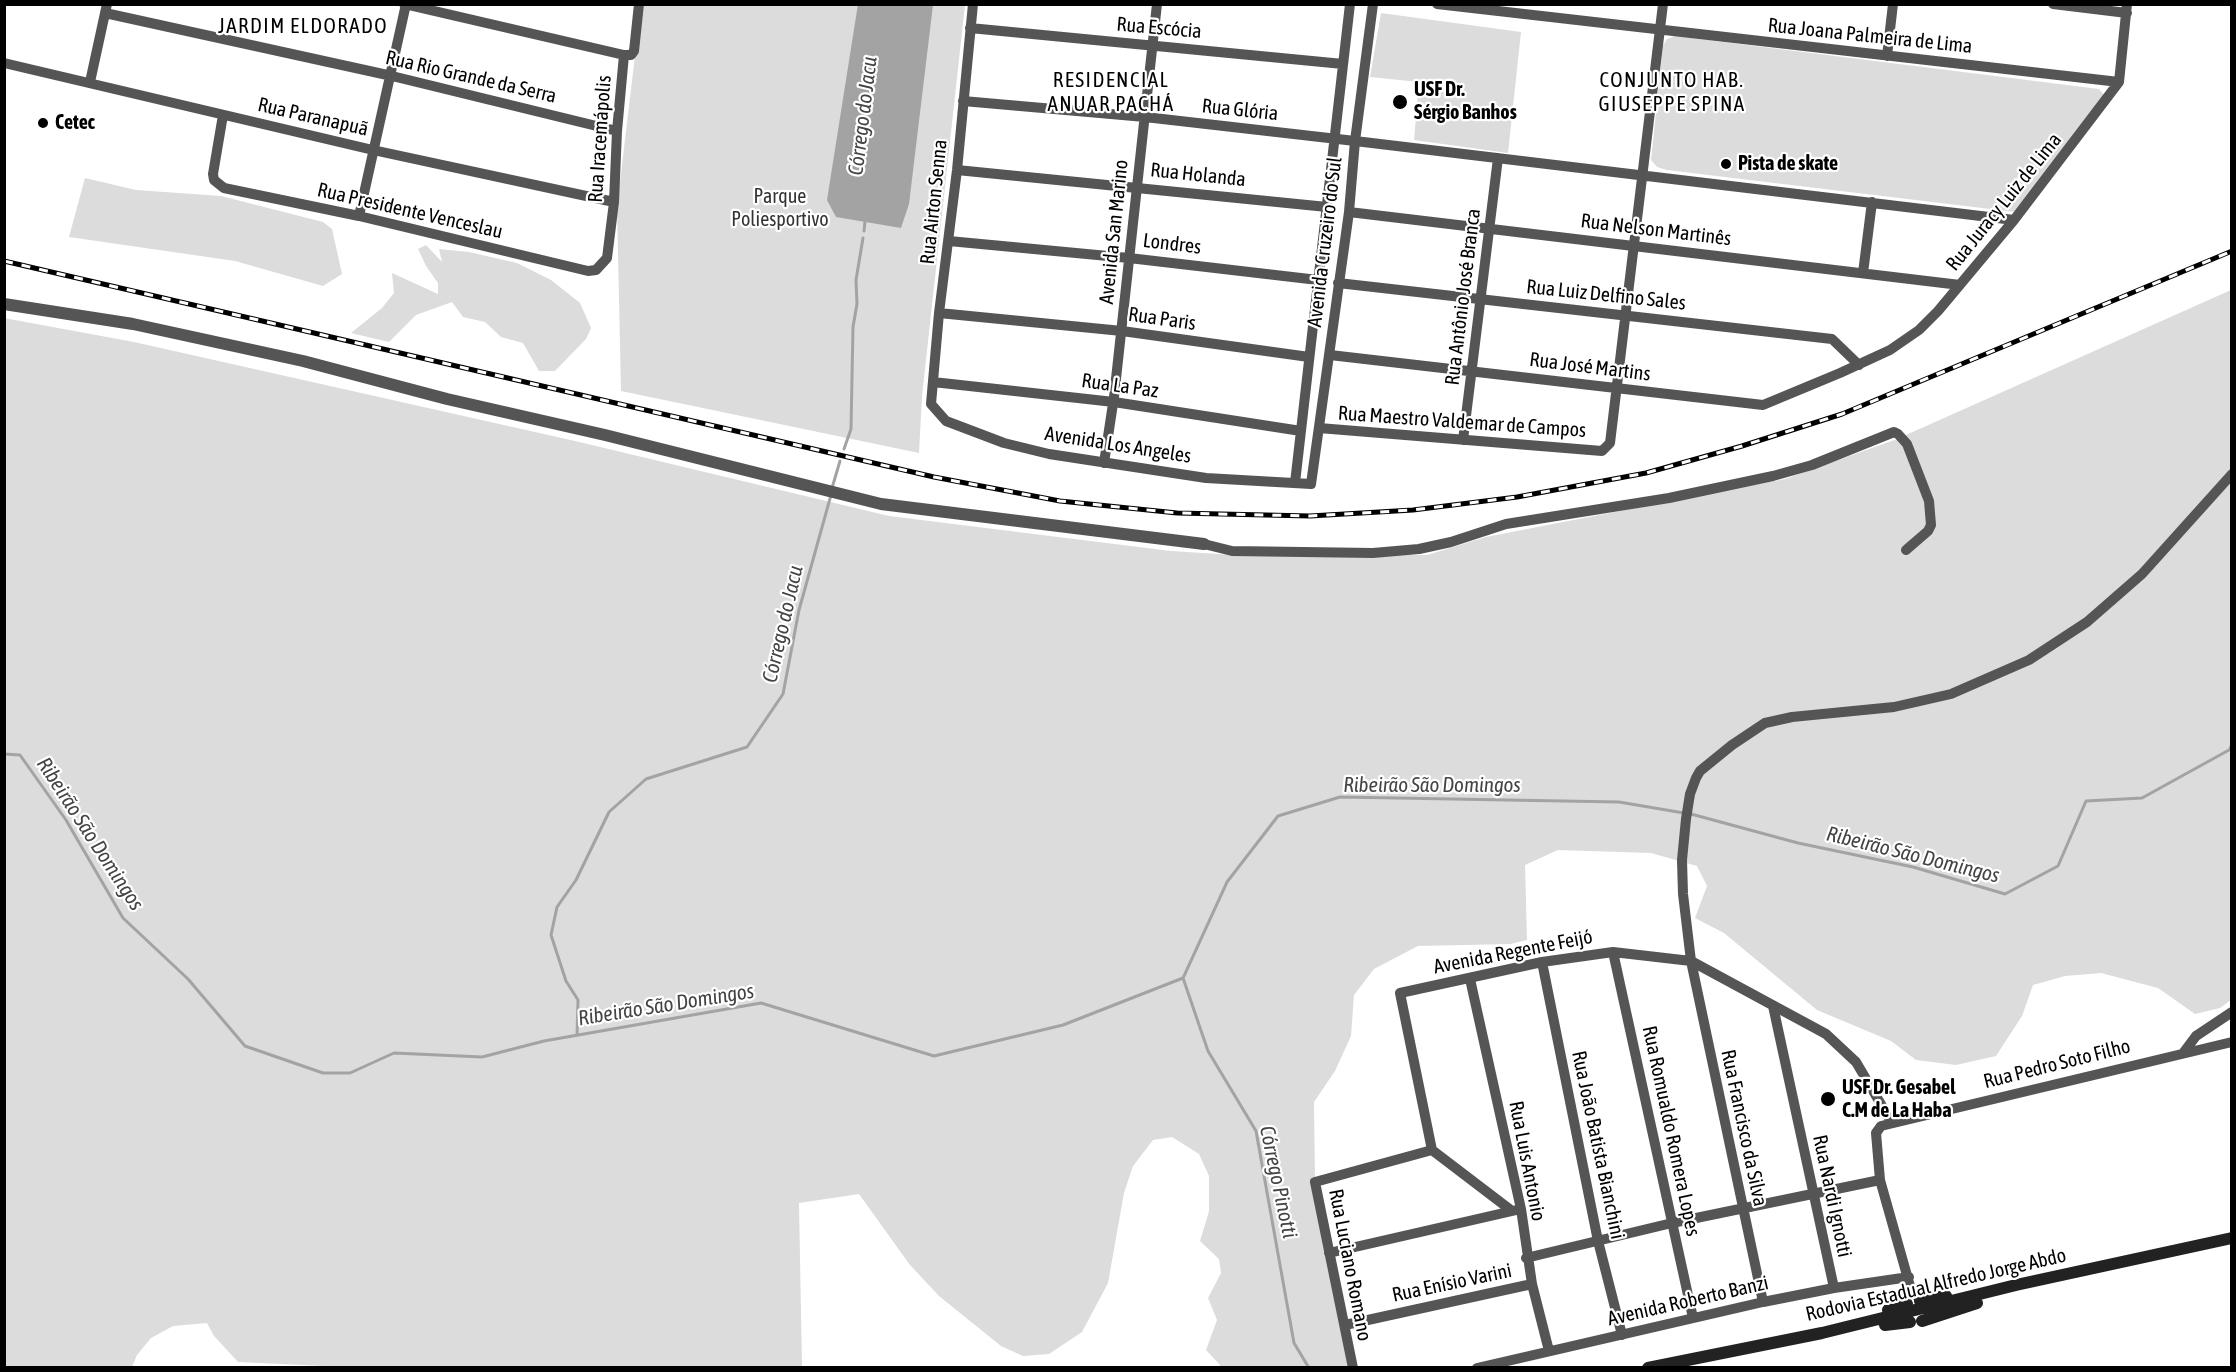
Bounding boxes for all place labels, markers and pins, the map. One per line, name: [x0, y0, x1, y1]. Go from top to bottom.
place label: USF Dr. Sérgio Banhos: [1414, 78, 1517, 125]
marker: USF Dr. Sérgio Banhos: [1391, 93, 1409, 111]
place label: Cetec: [55, 111, 95, 135]
marker: Cetec: [36, 116, 50, 130]
place label: Pista de skate: [1738, 152, 1838, 176]
marker: Pista de skate: [1719, 157, 1733, 171]
place label: USF Dr. Gesabel C.M de La Haba: [1842, 1076, 1955, 1123]
marker: USF Dr. Gesabel C.M de La Haba: [1819, 1090, 1837, 1108]

